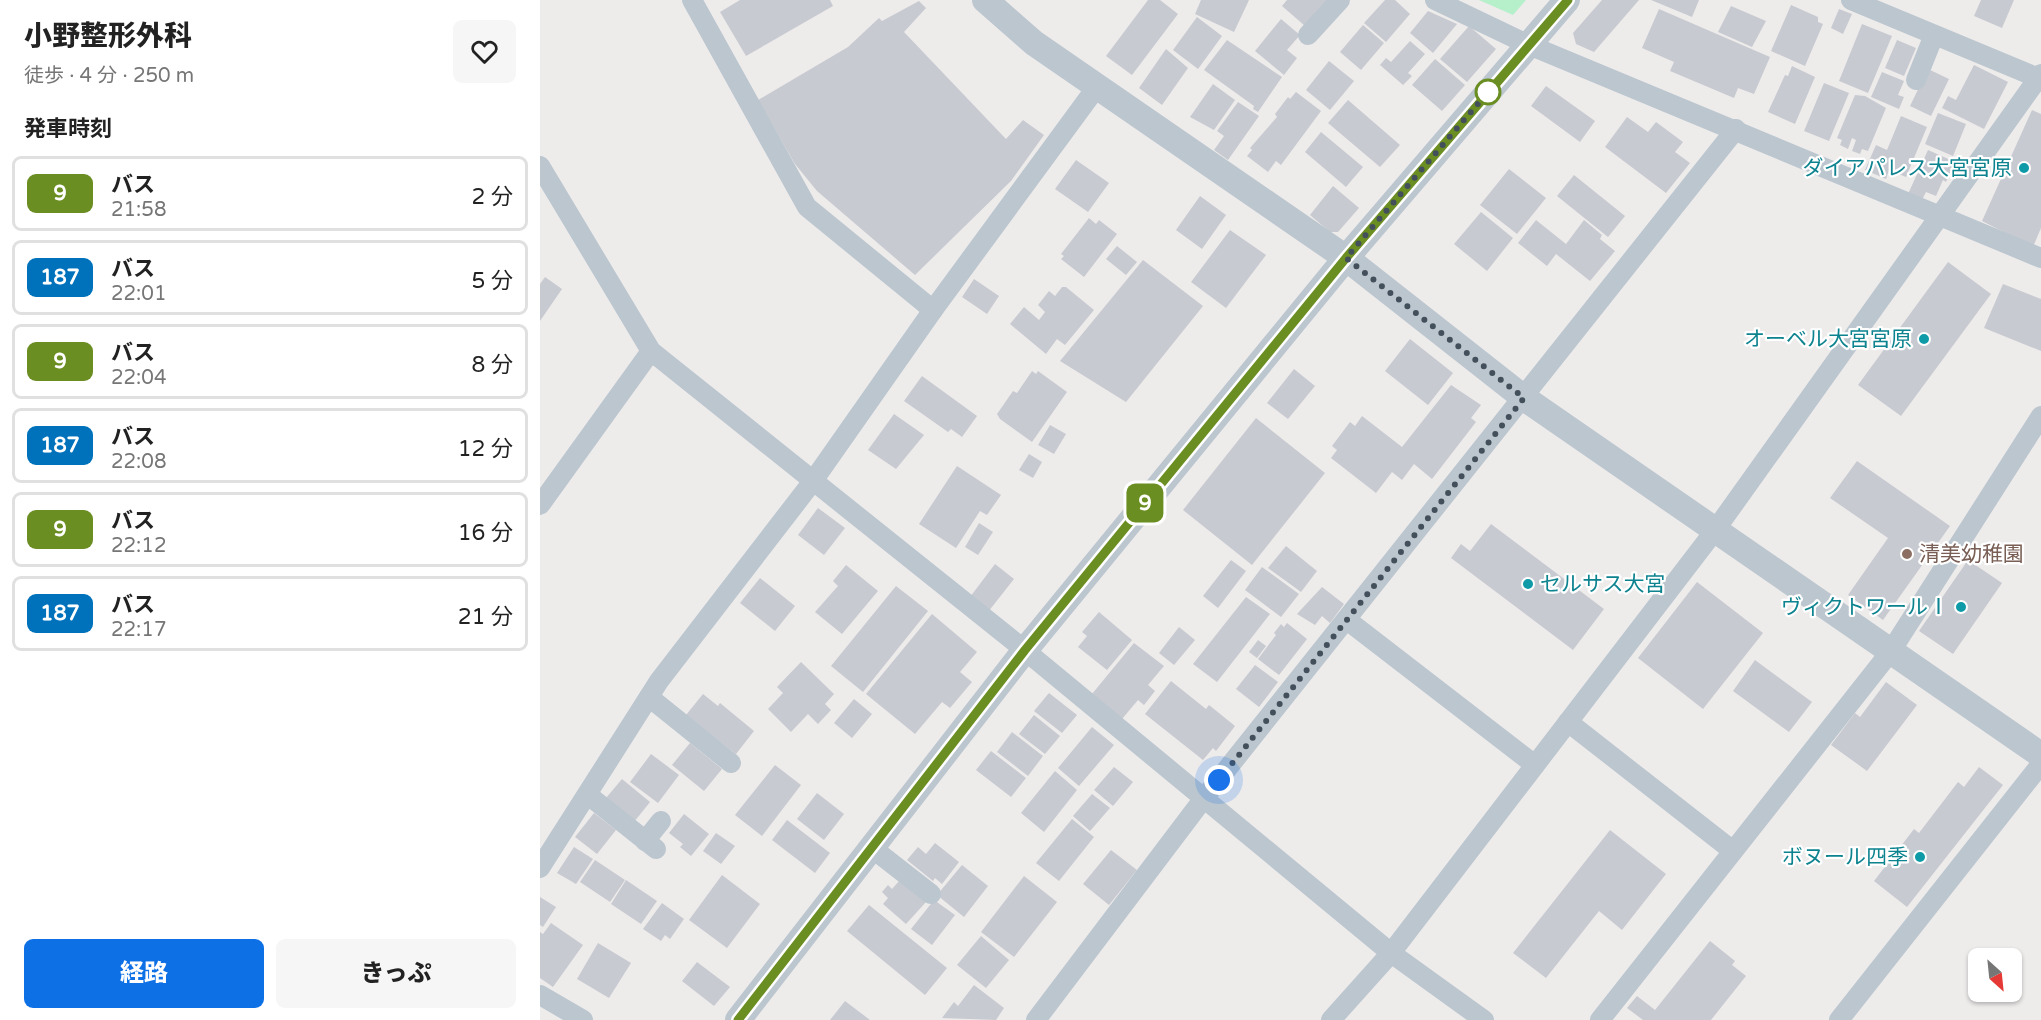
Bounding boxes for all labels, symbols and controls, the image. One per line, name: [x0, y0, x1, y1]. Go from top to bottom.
text: 小野整形外科: [24, 19, 192, 53]
button: heart: [453, 20, 516, 83]
text: 徒歩 · 4 分 · 250 m: [24, 64, 194, 88]
unlabelled marker: [1475, 79, 1501, 105]
text: 発車時刻: [24, 116, 112, 142]
place label: ダイアパレス大宮宮原: [1802, 156, 2012, 181]
marker: ダイアパレス大宮宮原: [2017, 161, 2031, 175]
text: バス: [111, 172, 155, 198]
text: 9: [53, 181, 67, 206]
text: 2 分: [471, 184, 513, 210]
text: 21:58: [111, 198, 166, 222]
text: バス: [111, 256, 155, 282]
text: 187: [40, 265, 80, 290]
text: 5 分: [471, 268, 513, 294]
text: 22:01: [111, 282, 166, 306]
place label: オーベル大宮宮原: [1744, 327, 1912, 352]
marker: オーベル大宮宮原: [1917, 332, 1931, 346]
text: バス: [111, 340, 155, 366]
text: 9: [53, 349, 67, 374]
text: 8 分: [471, 352, 513, 378]
text: 22:04: [111, 366, 166, 390]
text: バス: [111, 424, 155, 450]
text: 187: [40, 433, 80, 458]
text: 12 分: [458, 436, 513, 462]
text: 22:08: [111, 450, 166, 474]
line badge: 9: [1126, 484, 1164, 522]
text: 9: [1138, 491, 1152, 516]
text: バス: [111, 508, 155, 534]
text: 9: [53, 517, 67, 542]
text: 16 分: [458, 520, 513, 546]
text: 22:12: [111, 534, 166, 558]
place label: 清美幼稚園: [1919, 542, 2024, 567]
marker: 清美幼稚園: [1900, 547, 1914, 561]
place label: セルサス大宮: [1540, 572, 1666, 597]
marker: セルサス大宮: [1521, 577, 1535, 591]
text: バス: [111, 592, 155, 618]
place label: ヴィクトワールⅠ: [1781, 595, 1949, 620]
marker: ヴィクトワールⅠ: [1954, 600, 1968, 614]
text: 187: [40, 601, 80, 626]
text: 21 分: [458, 604, 513, 630]
text: 22:17: [111, 618, 166, 642]
your location: [1204, 765, 1234, 795]
place label: ボヌール四季: [1782, 845, 1908, 870]
marker: ボヌール四季: [1913, 850, 1927, 864]
button: 経路: [24, 939, 264, 1008]
button: きっぷ: [276, 939, 516, 1008]
north arrow: [1968, 948, 2022, 1002]
map controls: [1968, 948, 2022, 1002]

